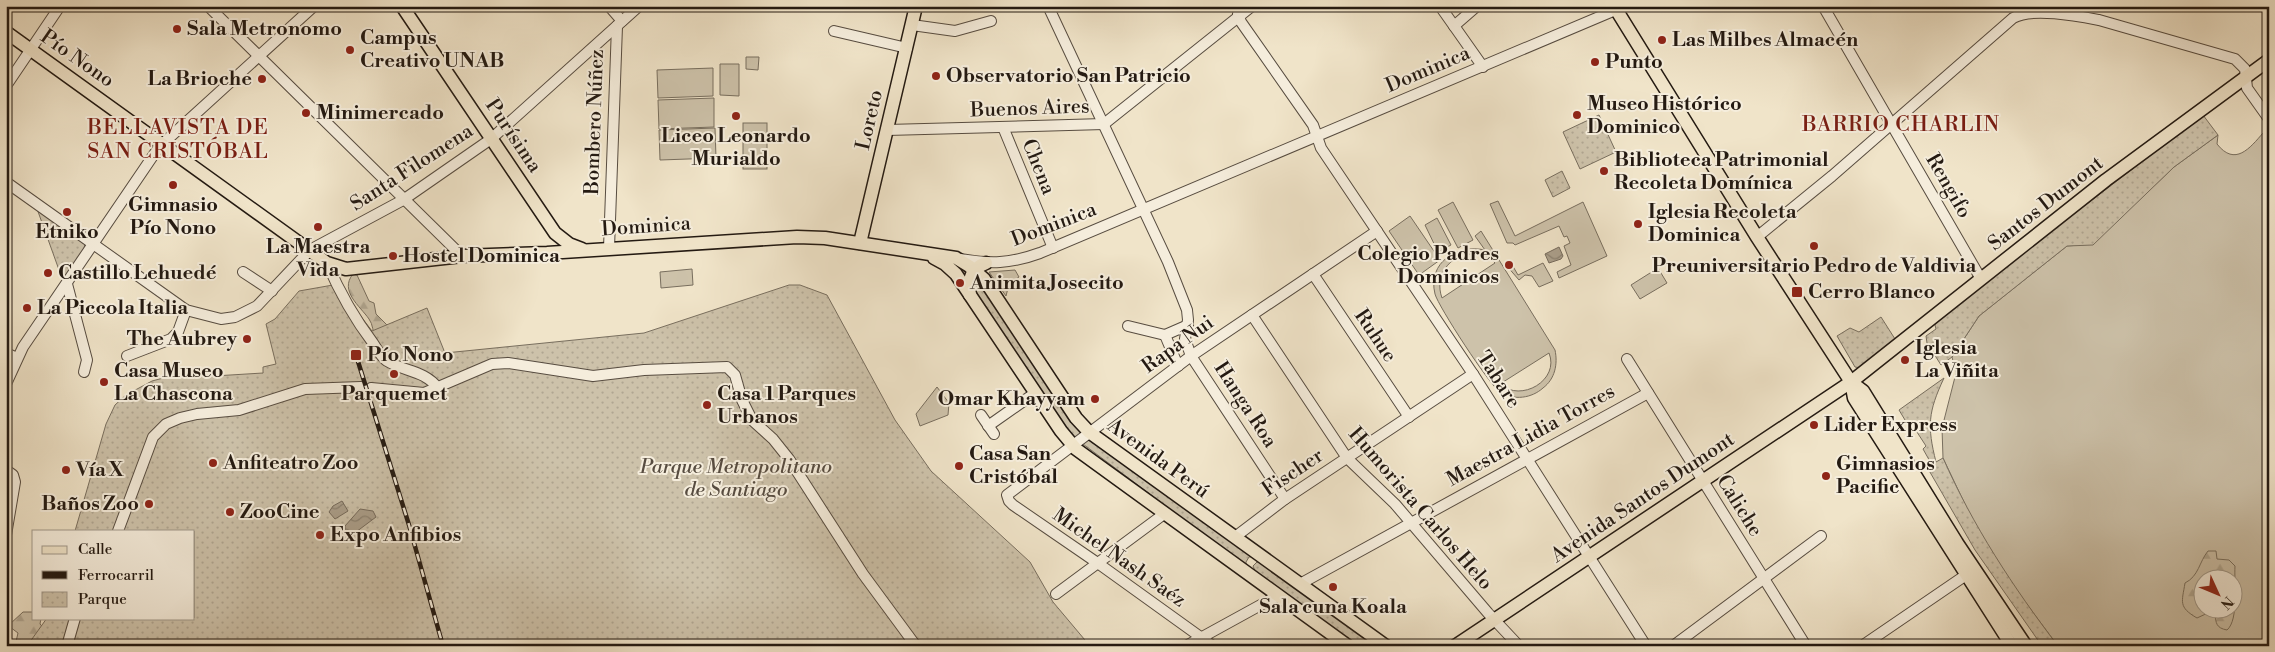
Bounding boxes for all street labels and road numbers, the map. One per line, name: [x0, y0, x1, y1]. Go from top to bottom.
street label: Pío Nono: [35, 24, 119, 94]
street label: Dominica: [1382, 41, 1475, 99]
street label: Bombero Núñez: [580, 49, 610, 196]
street label: Loreto: [851, 87, 889, 153]
street label: Purísima: [479, 94, 547, 178]
street label: Buenos Aires: [969, 94, 1090, 124]
street label: Santa Filomena: [346, 119, 479, 217]
street label: Chena: [1016, 136, 1061, 199]
street label: Rengifo: [1919, 149, 1977, 223]
street label: Santos Dumont: [1983, 151, 2109, 257]
street label: Dominica: [1008, 197, 1101, 253]
street label: Dominica: [600, 211, 692, 243]
street label: Ruhue: [1348, 305, 1402, 367]
street label: Rapa Nui: [1137, 310, 1219, 379]
street label: Tabare: [1470, 347, 1526, 413]
street label: Hanga Roa: [1208, 357, 1283, 454]
street label: Maestra Lidia Torres: [1442, 379, 1620, 493]
street label: Avenida Perú: [1101, 413, 1214, 505]
street label: Humorista Carlos Helo: [1342, 422, 1498, 596]
street label: Avenida Santos Dumont: [1546, 427, 1739, 569]
street label: Fischer: [1257, 443, 1329, 503]
street label: Caliche: [1710, 470, 1768, 542]
street label: Michel Nash Saéz: [1048, 503, 1190, 613]

